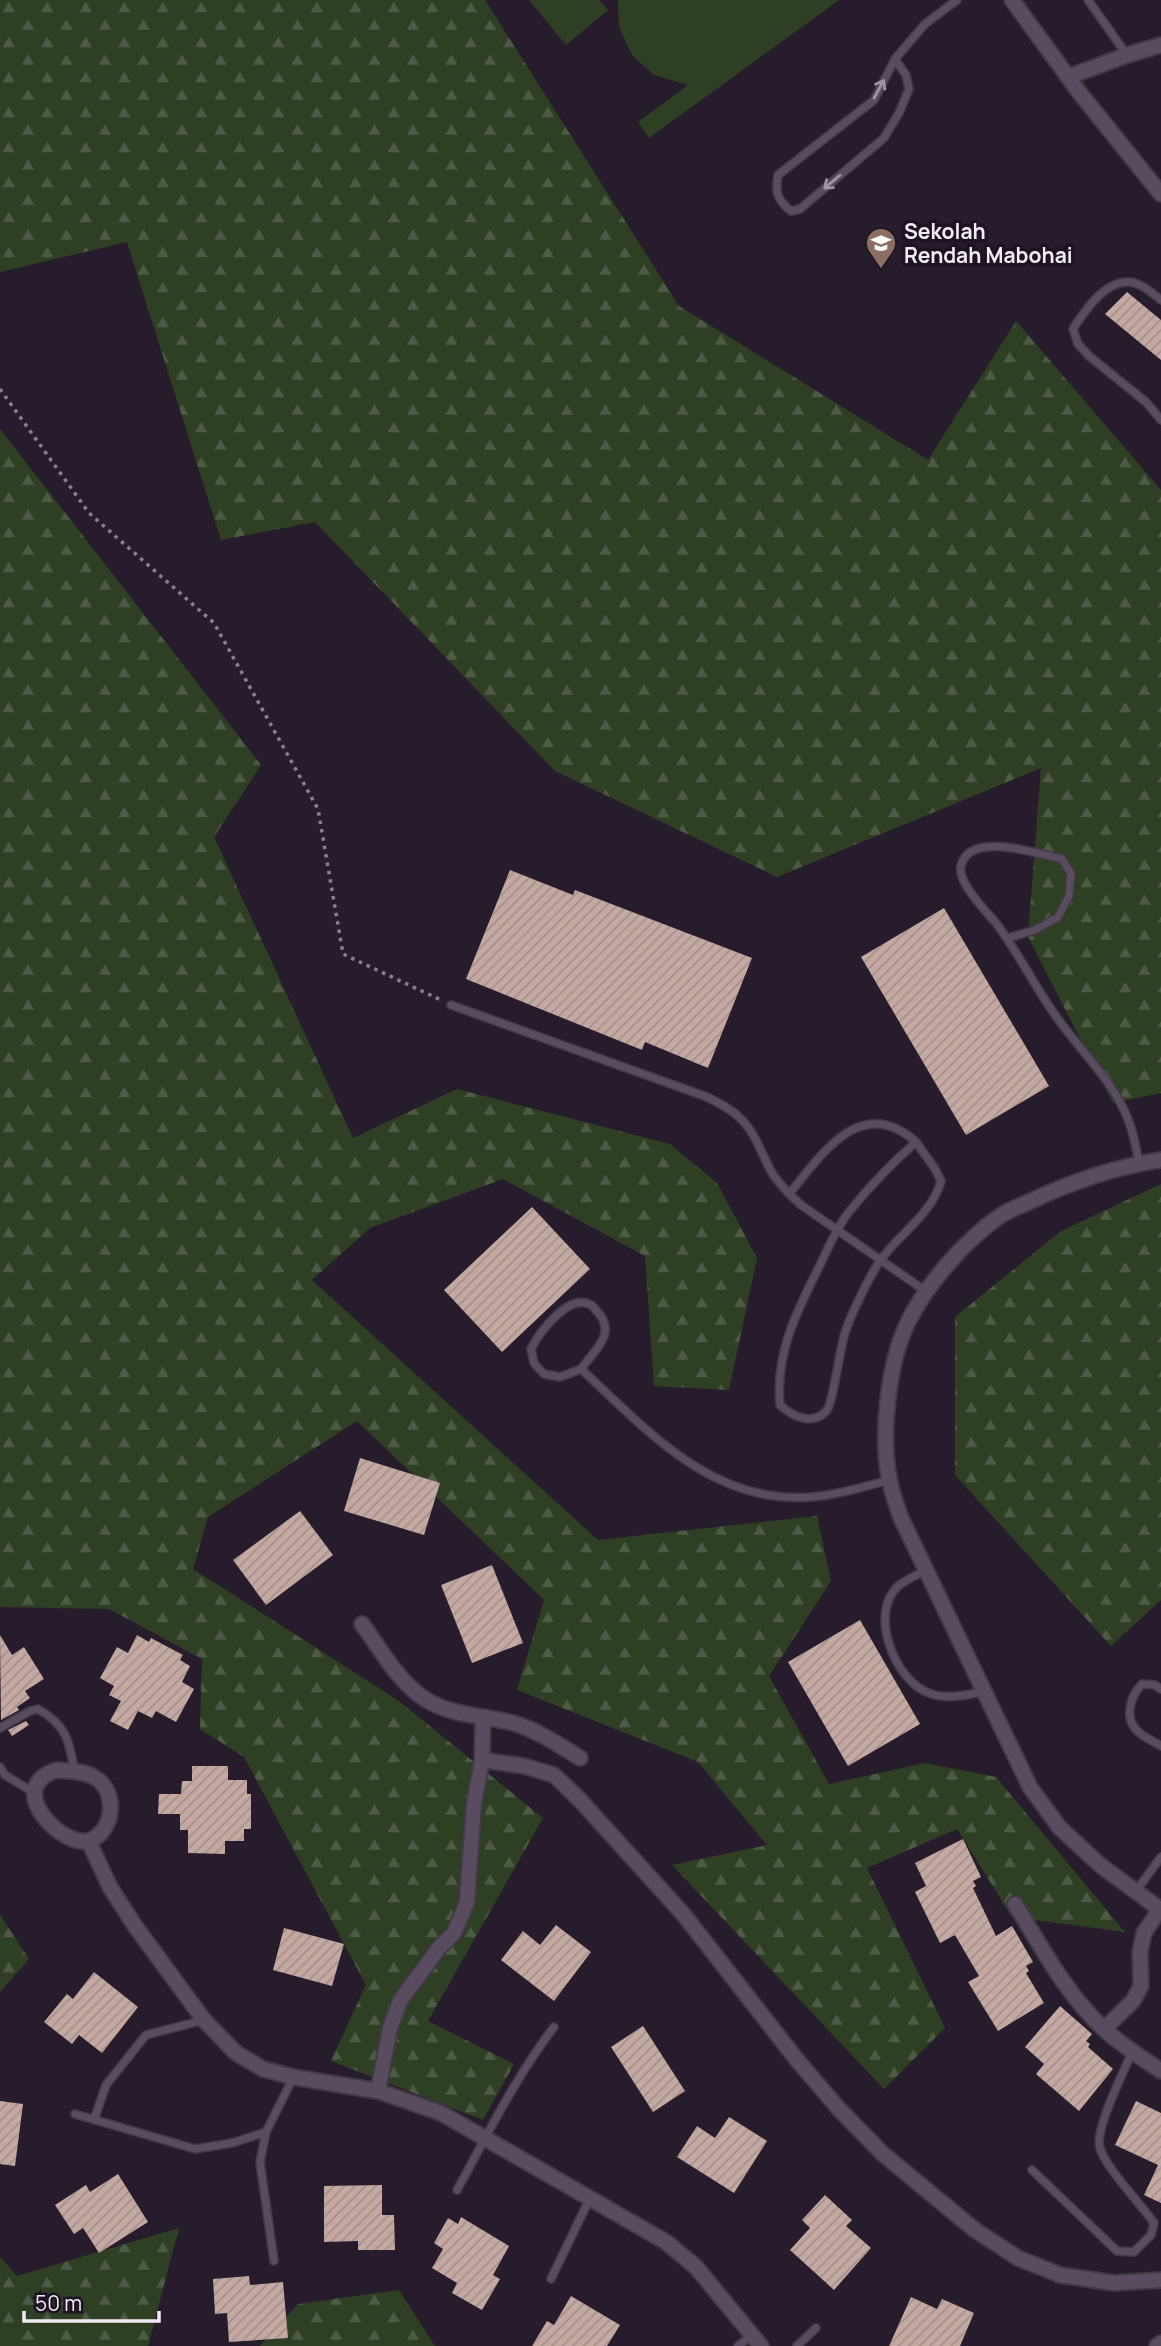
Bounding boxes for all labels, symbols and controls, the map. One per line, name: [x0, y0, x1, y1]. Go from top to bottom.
one-way arrow: [873, 79, 887, 100]
one-way arrow: [824, 174, 842, 190]
place label: Sekolah Rendah Mabohai: [904, 217, 1073, 269]
school or university icon: Sekolah Rendah Mabohai: [864, 226, 898, 270]
scale bar: [24, 2280, 159, 2324]
text: 50 m: [35, 2289, 82, 2317]

